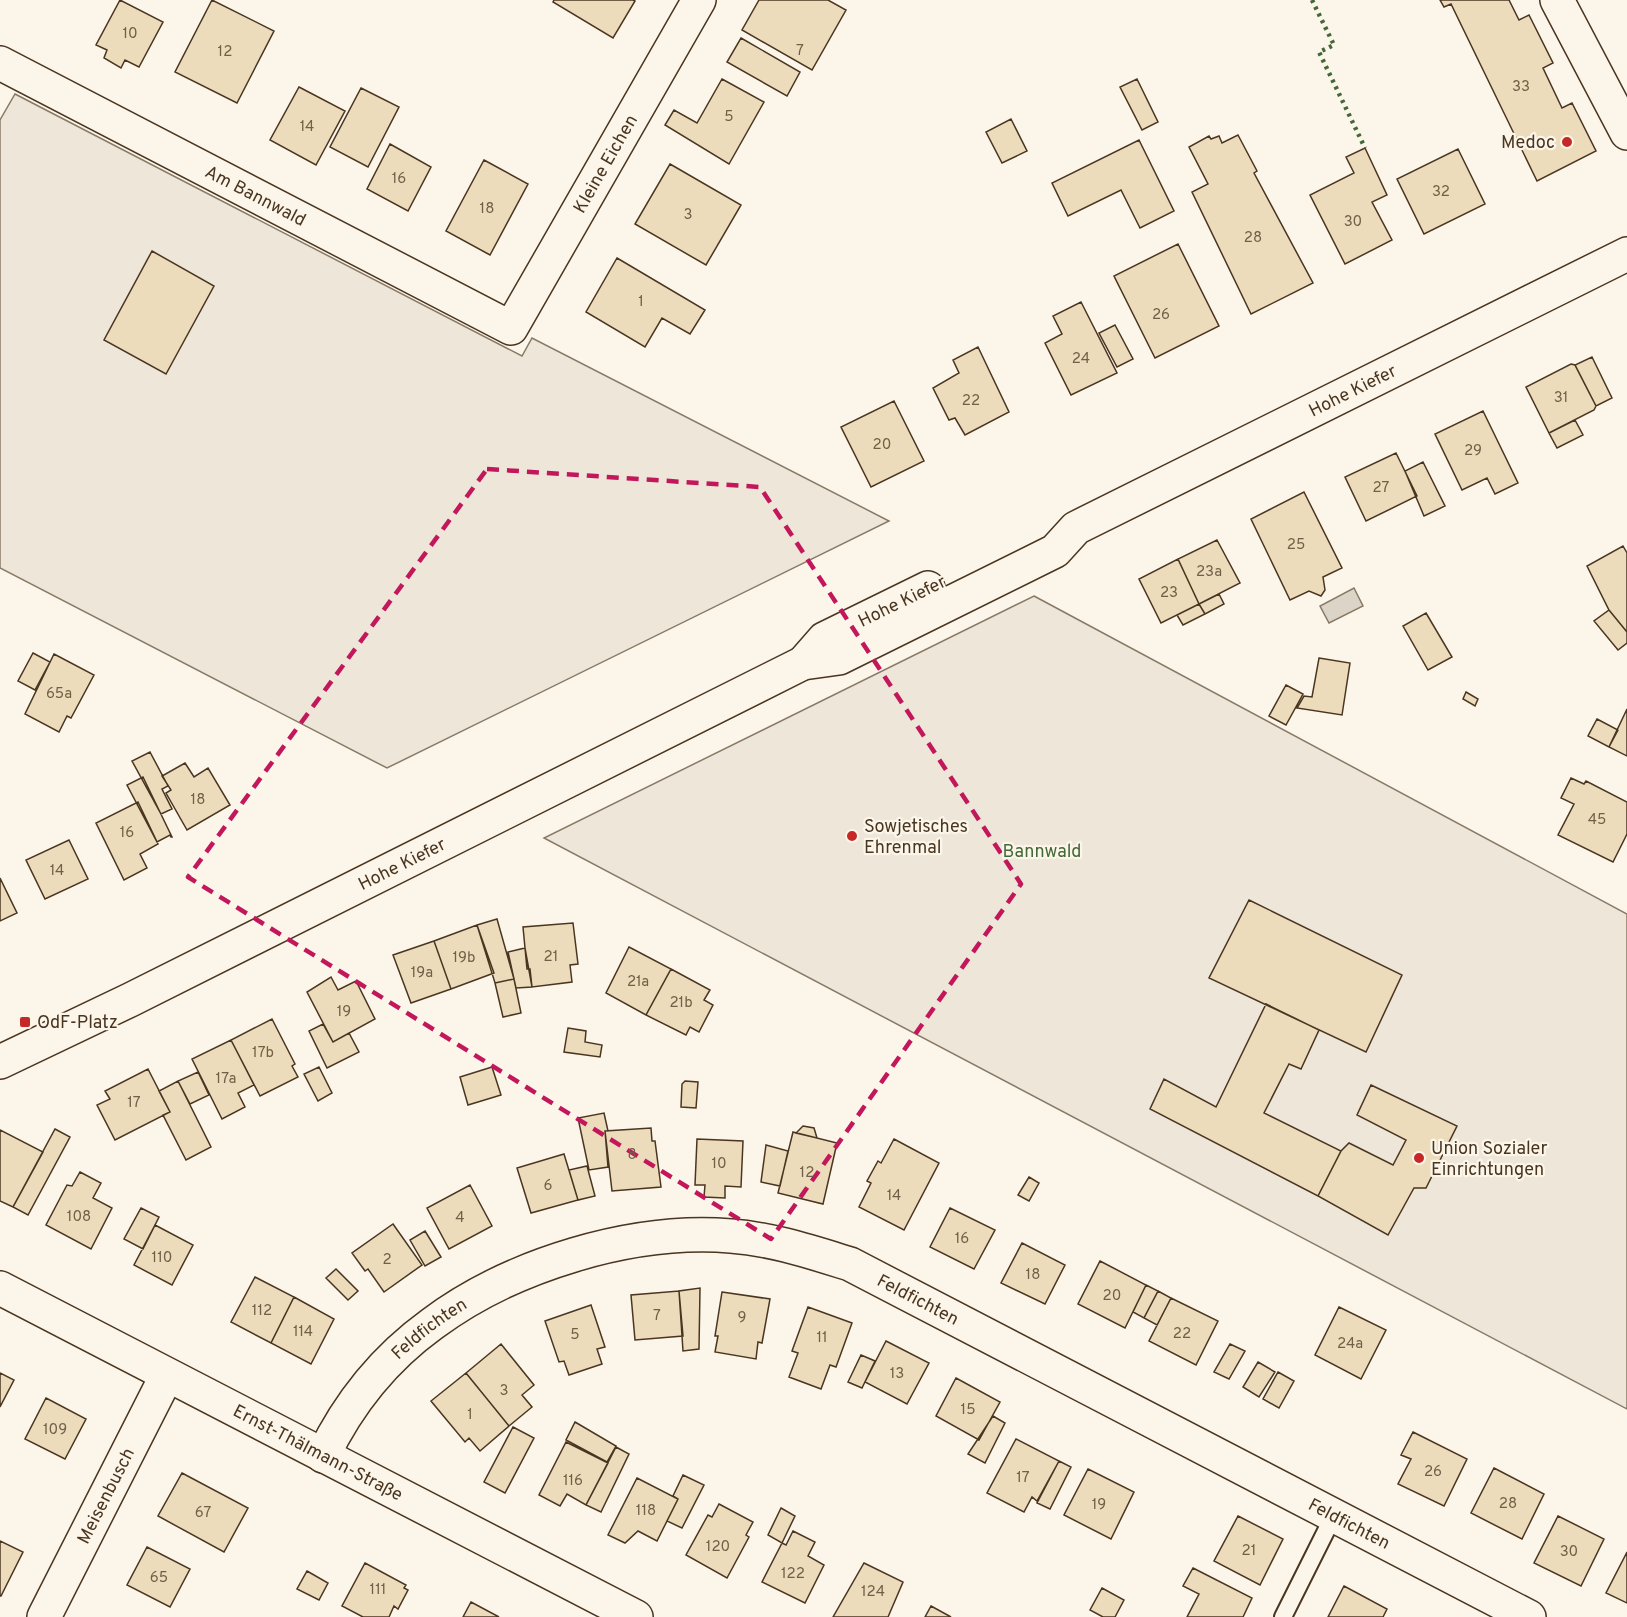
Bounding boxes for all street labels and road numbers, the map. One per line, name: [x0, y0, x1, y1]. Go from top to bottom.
street label: Kleine Eichen: [569, 111, 644, 218]
street label: Am Bannwald: [201, 161, 309, 233]
street label: Hohe Kiefer: [1305, 360, 1401, 423]
street label: Hohe Kiefer: [855, 571, 950, 634]
street label: Hohe Kiefer: [355, 834, 450, 897]
street label: Feldfichten: [873, 1270, 962, 1332]
street label: Feldfichten: [387, 1293, 472, 1365]
street label: Ernst-Thälmann-Straße: [228, 1400, 406, 1507]
street label: Meisenbusch: [73, 1445, 141, 1548]
street label: Feldfichten: [1304, 1494, 1394, 1556]

